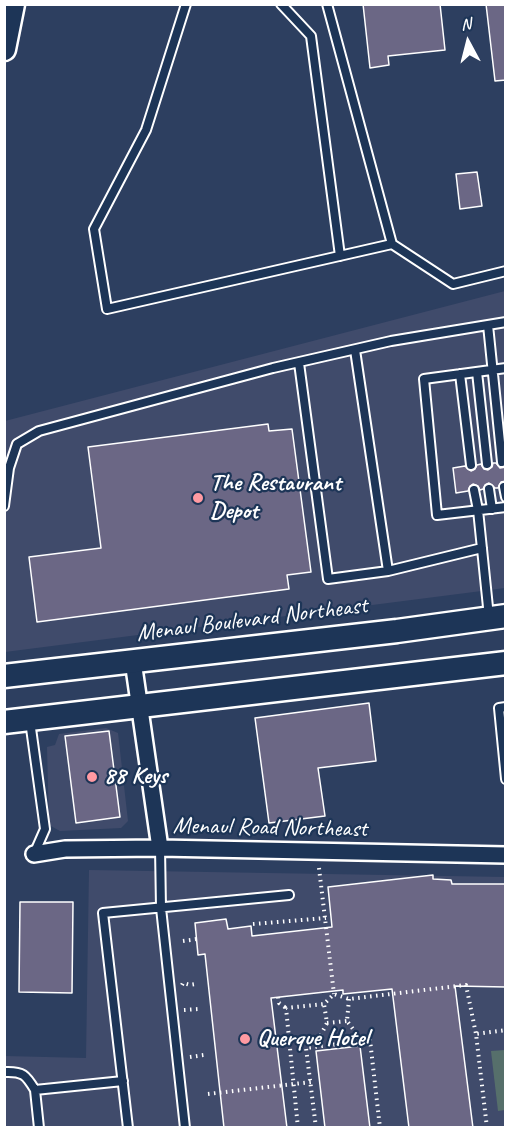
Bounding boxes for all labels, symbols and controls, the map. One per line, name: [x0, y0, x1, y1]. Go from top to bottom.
north arrow: [438, 12, 498, 72]
text: N: [460, 14, 472, 35]
place label: The Restaurant Depot: [210, 470, 341, 526]
marker: The Restaurant Depot: [191, 491, 205, 505]
street label: Menaul Boulevard Northeast: [135, 592, 369, 648]
place label: 88 Keys: [104, 763, 167, 791]
marker: 88 Keys: [85, 770, 99, 784]
street label: Menaul Road Northeast: [173, 812, 367, 844]
place label: Querque Hotel: [257, 1025, 369, 1053]
marker: Querque Hotel: [238, 1032, 252, 1046]

